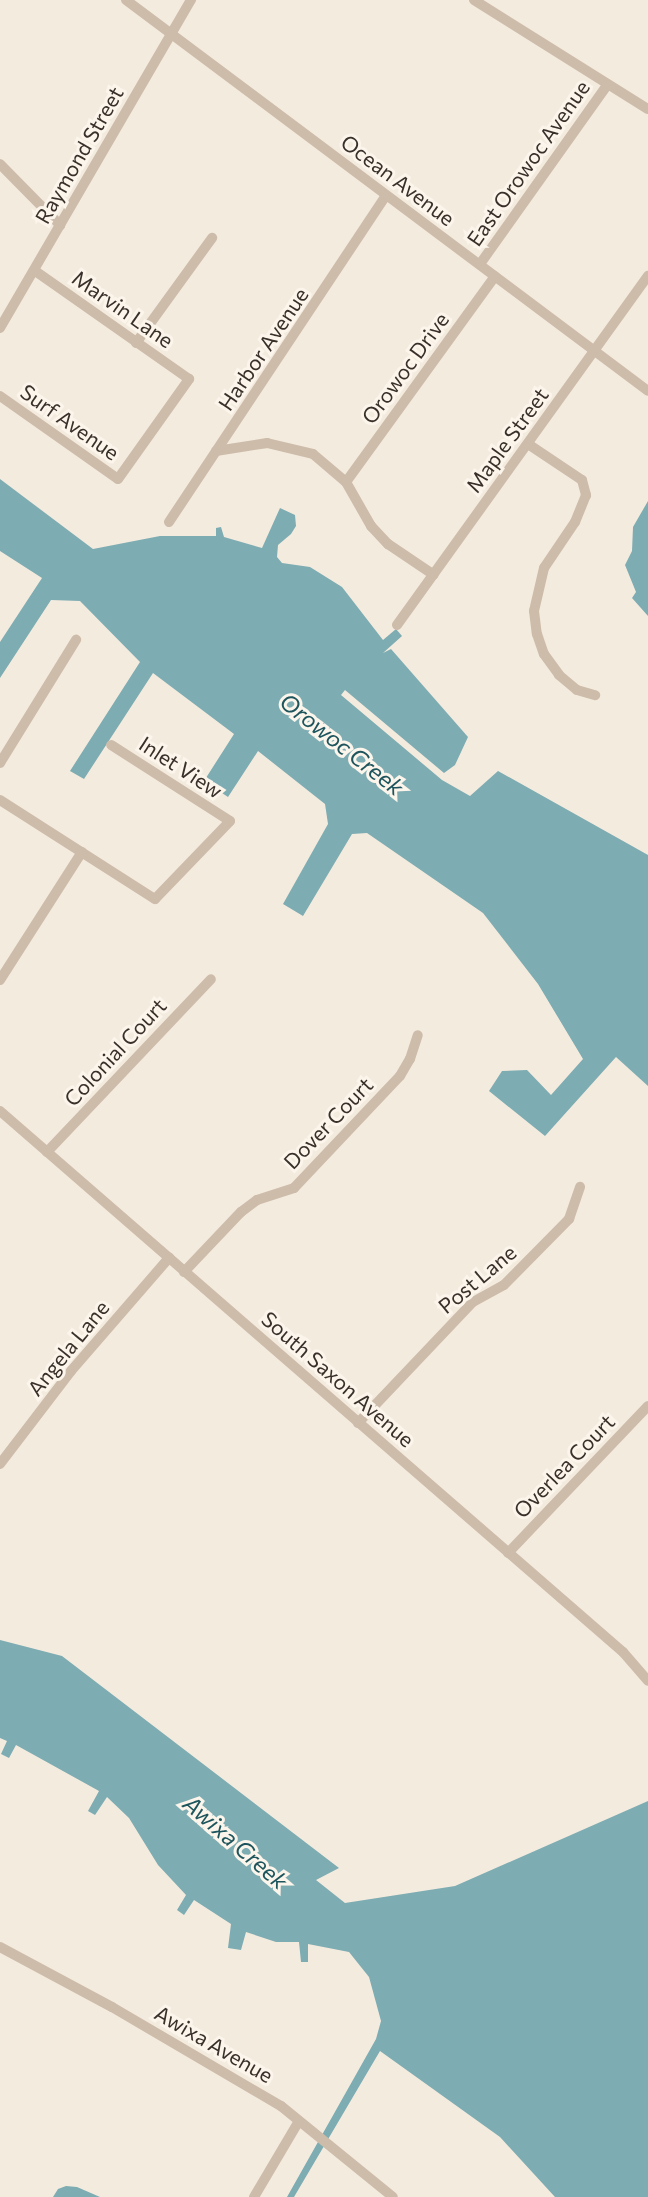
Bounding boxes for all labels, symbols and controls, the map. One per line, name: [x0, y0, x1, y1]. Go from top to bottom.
street label: East Orowoc Avenue: [461, 75, 595, 251]
street label: Raymond Street: [30, 82, 128, 228]
street label: Ocean Avenue: [336, 129, 460, 231]
street label: Marvin Lane: [68, 265, 178, 353]
street label: Harbor Avenue: [213, 283, 313, 415]
street label: Orowoc Drive: [356, 307, 454, 429]
street label: Surf Avenue: [16, 379, 124, 465]
street label: Maple Street: [461, 383, 553, 497]
water label: Orowoc Creek: [275, 687, 409, 801]
street label: Inlet View: [135, 731, 227, 803]
street label: Colonial Court: [59, 993, 171, 1111]
street label: Dover Court: [278, 1072, 378, 1174]
street label: Post Lane: [433, 1239, 521, 1319]
street label: Angela Lane: [22, 1295, 114, 1401]
street label: South Saxon Avenue: [257, 1306, 419, 1452]
street label: Overlea Court: [508, 1409, 620, 1523]
water label: Awixa Creek: [178, 1789, 294, 1895]
street label: Awixa Avenue: [150, 2000, 278, 2088]

